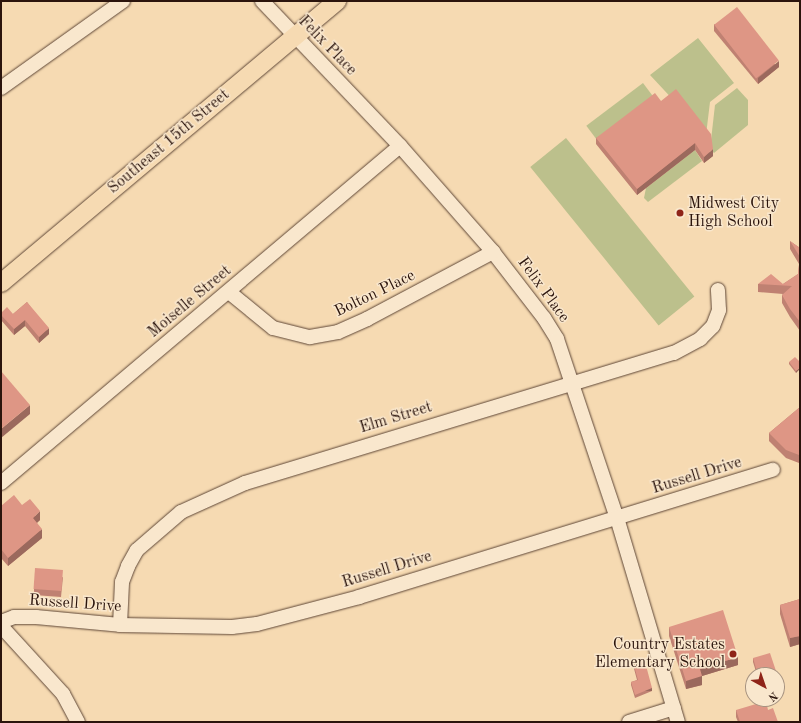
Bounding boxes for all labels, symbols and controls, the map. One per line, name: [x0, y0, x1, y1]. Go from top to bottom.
street label: Felix Place: [294, 12, 360, 80]
street label: Southeast 15th Street: [104, 86, 234, 198]
place label: Midwest City High School: [688, 194, 779, 232]
marker: Midwest City High School: [675, 208, 685, 218]
street label: Felix Place: [513, 254, 573, 326]
street label: Moiselle Street: [144, 262, 236, 342]
street label: Bolton Place: [332, 266, 418, 322]
street label: Elm Street: [357, 398, 435, 438]
street label: Russell Drive: [650, 453, 744, 499]
street label: Russell Drive: [340, 547, 434, 593]
street label: Russell Drive: [28, 591, 122, 617]
place label: Country Estates Elementary School: [595, 635, 725, 673]
marker: Country Estates Elementary School: [728, 649, 738, 659]
north arrow: [745, 667, 785, 707]
text: N: [766, 689, 779, 703]

